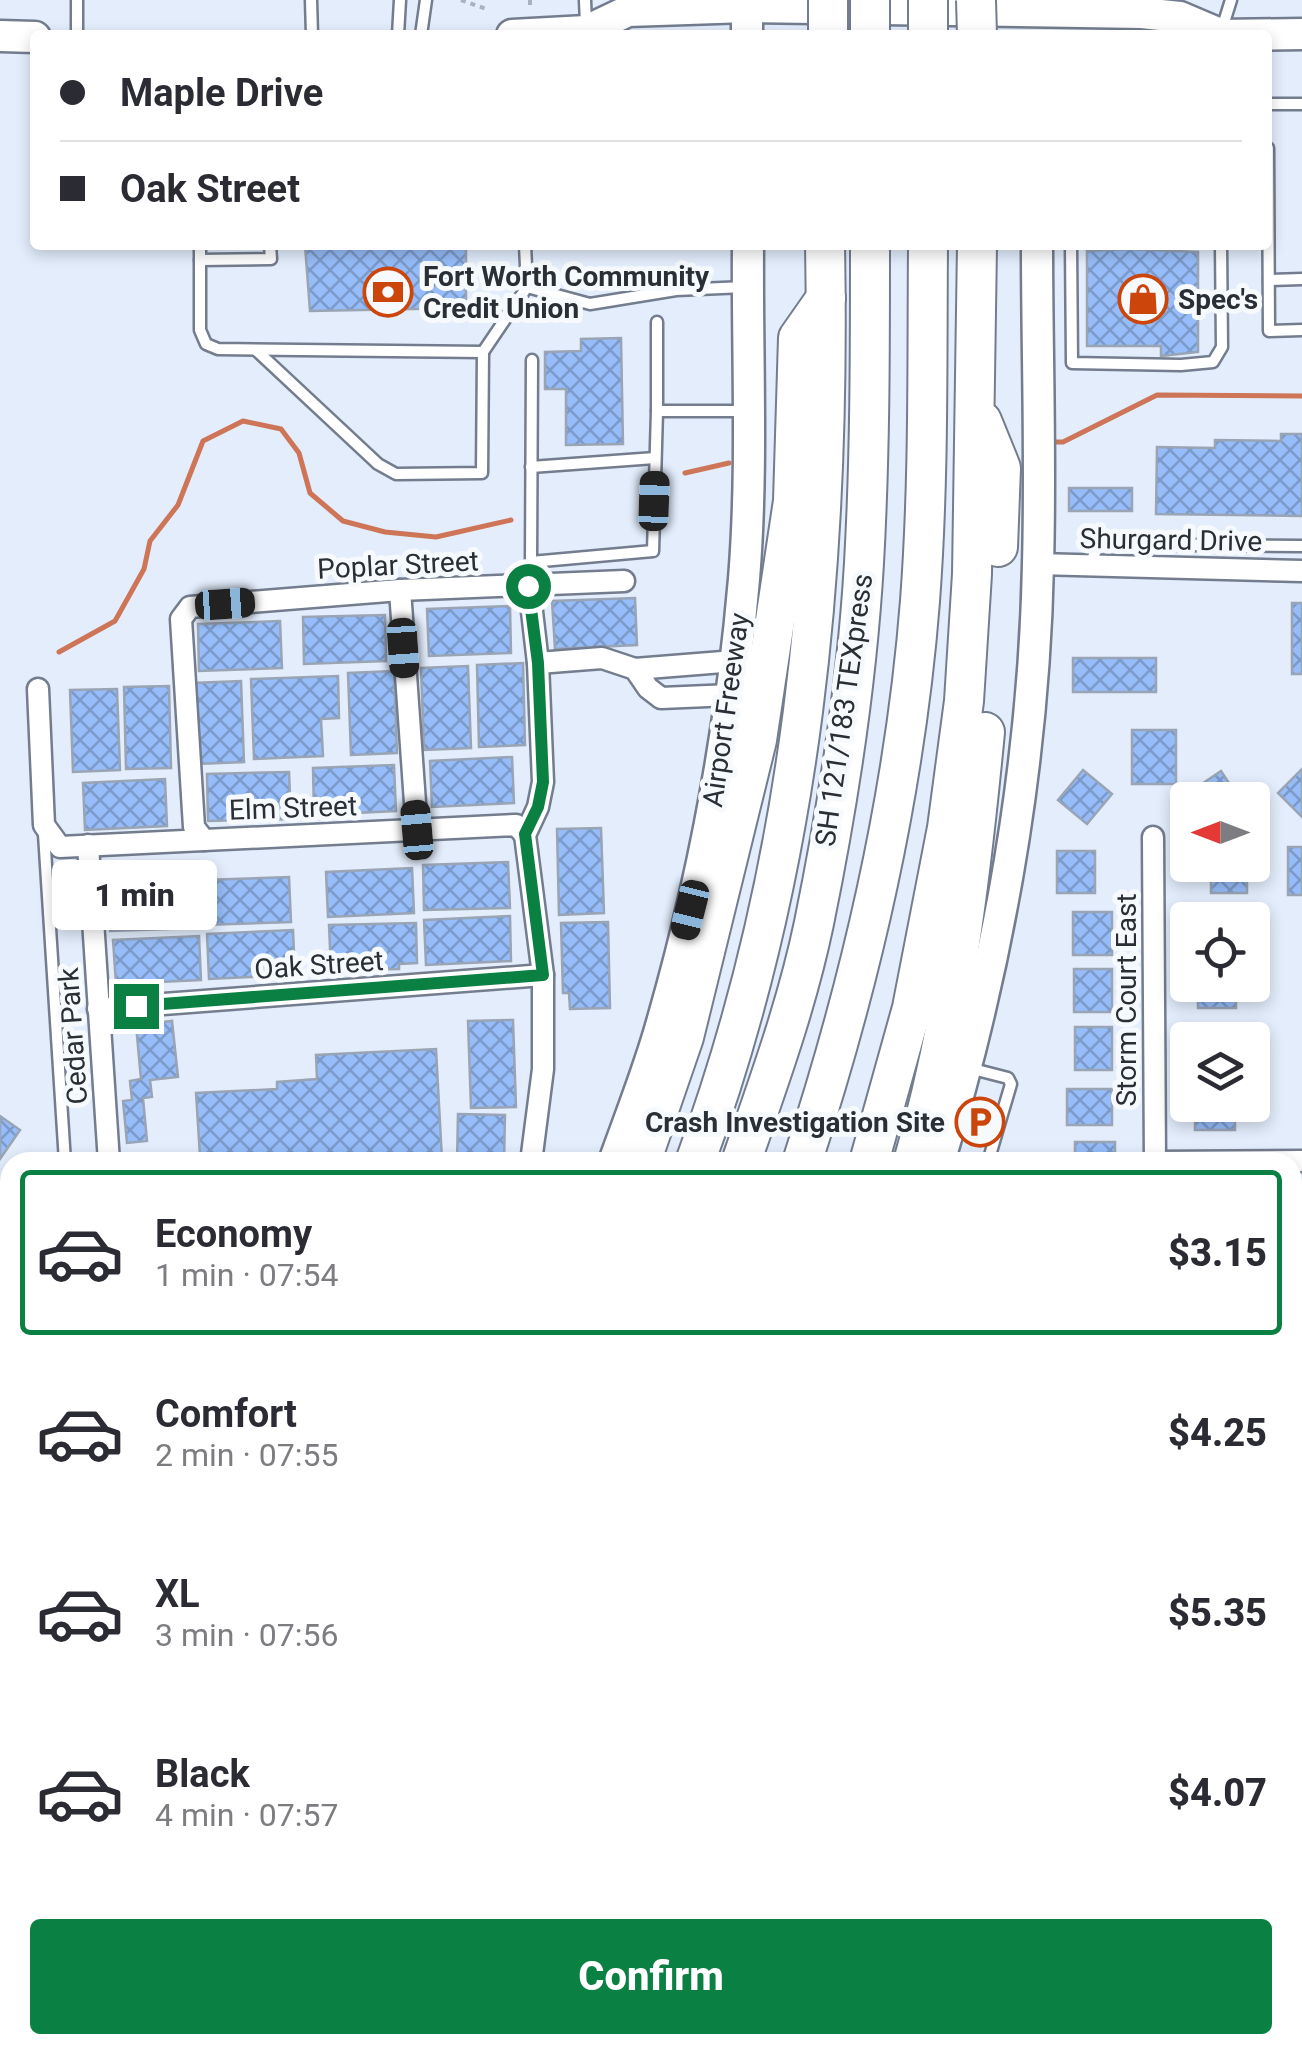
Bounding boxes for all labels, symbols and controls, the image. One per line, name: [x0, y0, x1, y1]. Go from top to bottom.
text: Maple Drive: [120, 71, 323, 115]
text: Oak Street: [120, 167, 300, 211]
place label: Fort Worth Community Credit Union: [423, 260, 710, 325]
bank icon: Fort Worth Community Credit Union: [362, 266, 414, 318]
shop icon: Spec's: [1117, 273, 1169, 325]
place label: Spec's: [1178, 283, 1258, 316]
car: [638, 470, 670, 532]
street label: Shurgard Drive: [1079, 522, 1263, 558]
street label: Poplar Street: [316, 544, 480, 586]
route start: [506, 564, 551, 609]
street label: SH 121/183 TEXpress: [809, 572, 879, 848]
car: [194, 587, 256, 621]
street label: Airport Freeway: [696, 611, 756, 809]
car: [386, 617, 420, 679]
north arrow: [1170, 782, 1270, 882]
map controls: [1170, 782, 1270, 1122]
street label: Elm Street: [228, 789, 358, 827]
car: [399, 799, 435, 861]
callout: 1 min: [54, 861, 218, 931]
text: 1 min: [94, 876, 175, 914]
car: [668, 877, 712, 943]
street label: Storm Court East: [1110, 893, 1143, 1107]
button: locate: [1170, 902, 1270, 1002]
street label: Oak Street: [253, 944, 385, 986]
street label: Cedar Park: [52, 966, 94, 1105]
route end: [114, 984, 159, 1029]
button: layers: [1170, 1022, 1270, 1122]
parking icon: Crash Investigation Site: [954, 1096, 1006, 1148]
place label: Crash Investigation Site: [645, 1106, 945, 1139]
icon: car: [35, 1208, 125, 1298]
text: Economy: [155, 1212, 312, 1256]
text: $3.15: [1168, 1231, 1267, 1275]
text: 1 min · 07:54: [155, 1256, 338, 1294]
icon: car: [35, 1388, 125, 1478]
text: Comfort: [155, 1392, 297, 1436]
text: $4.25: [1168, 1411, 1267, 1455]
text: 2 min · 07:55: [155, 1436, 338, 1474]
icon: car: [35, 1568, 125, 1658]
text: XL: [155, 1572, 200, 1616]
text: $5.35: [1168, 1591, 1267, 1635]
text: 3 min · 07:56: [155, 1616, 338, 1654]
icon: car: [35, 1748, 125, 1838]
text: Black: [155, 1752, 250, 1796]
text: $4.07: [1168, 1771, 1267, 1815]
text: 4 min · 07:57: [155, 1796, 338, 1834]
button: Confirm: [30, 1919, 1272, 2034]

